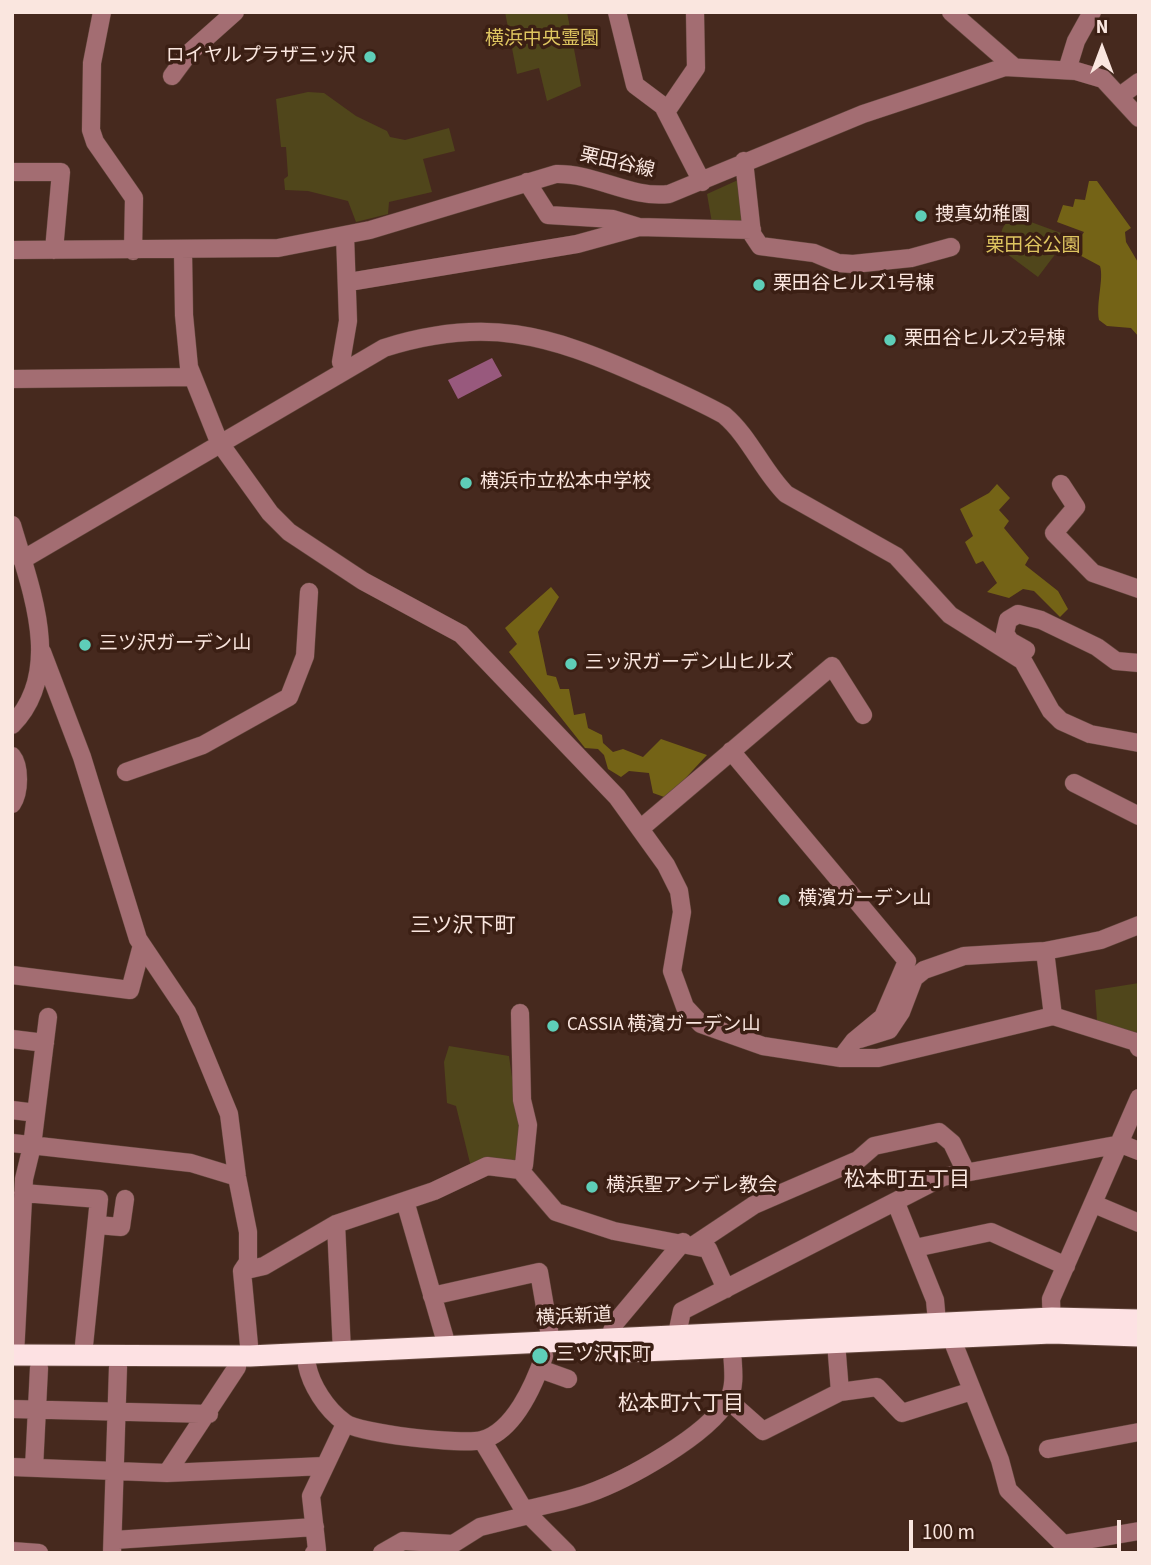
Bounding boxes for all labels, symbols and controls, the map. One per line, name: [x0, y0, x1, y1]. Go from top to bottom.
north arrow: [1067, 14, 1137, 84]
text: N: [1096, 14, 1108, 41]
park label: 横浜中央霊園: [485, 29, 599, 51]
place label: ロイヤルプラザ三ッ沢: [166, 46, 356, 68]
marker: ロイヤルプラザ三ッ沢: [362, 49, 378, 65]
street label: 栗田谷線: [577, 144, 657, 184]
place label: 捜真幼稚園: [935, 205, 1030, 227]
marker: 捜真幼稚園: [913, 208, 929, 224]
park label: 栗田谷公園: [986, 236, 1080, 258]
place label: 栗田谷ヒルズ1号棟: [773, 274, 934, 296]
marker: 栗田谷ヒルズ1号棟: [751, 277, 767, 293]
place label: 栗田谷ヒルズ2号棟: [904, 329, 1065, 351]
marker: 栗田谷ヒルズ2号棟: [882, 332, 898, 348]
place label: 横浜市立松本中学校: [480, 472, 651, 494]
marker: 横浜市立松本中学校: [458, 475, 474, 491]
place label: 三ツ沢ガーデン山: [99, 634, 251, 656]
marker: 三ツ沢ガーデン山: [77, 637, 93, 653]
place label: 三ッ沢ガーデン山ヒルズ: [585, 653, 794, 675]
marker: 三ッ沢ガーデン山ヒルズ: [563, 656, 579, 672]
place label: 横濱ガーデン山: [798, 889, 931, 911]
marker: 横濱ガーデン山: [776, 892, 792, 908]
district label: 三ツ沢下町: [411, 914, 515, 940]
place label: CASSIA 横濱ガーデン山: [567, 1015, 760, 1037]
marker: CASSIA 横濱ガーデン山: [545, 1018, 561, 1034]
district label: 松本町五丁目: [844, 1168, 970, 1194]
place label: 横浜聖アンデレ教会: [606, 1176, 777, 1198]
marker: 横浜聖アンデレ教会: [584, 1179, 600, 1195]
street label: 横浜新道: [535, 1305, 613, 1331]
place label: 三ツ沢下町: [556, 1345, 651, 1367]
marker: 三ツ沢下町: [530, 1346, 550, 1366]
district label: 松本町六丁目: [618, 1392, 744, 1418]
scale bar: [913, 1506, 1125, 1550]
text: 100 m: [922, 1517, 975, 1547]

